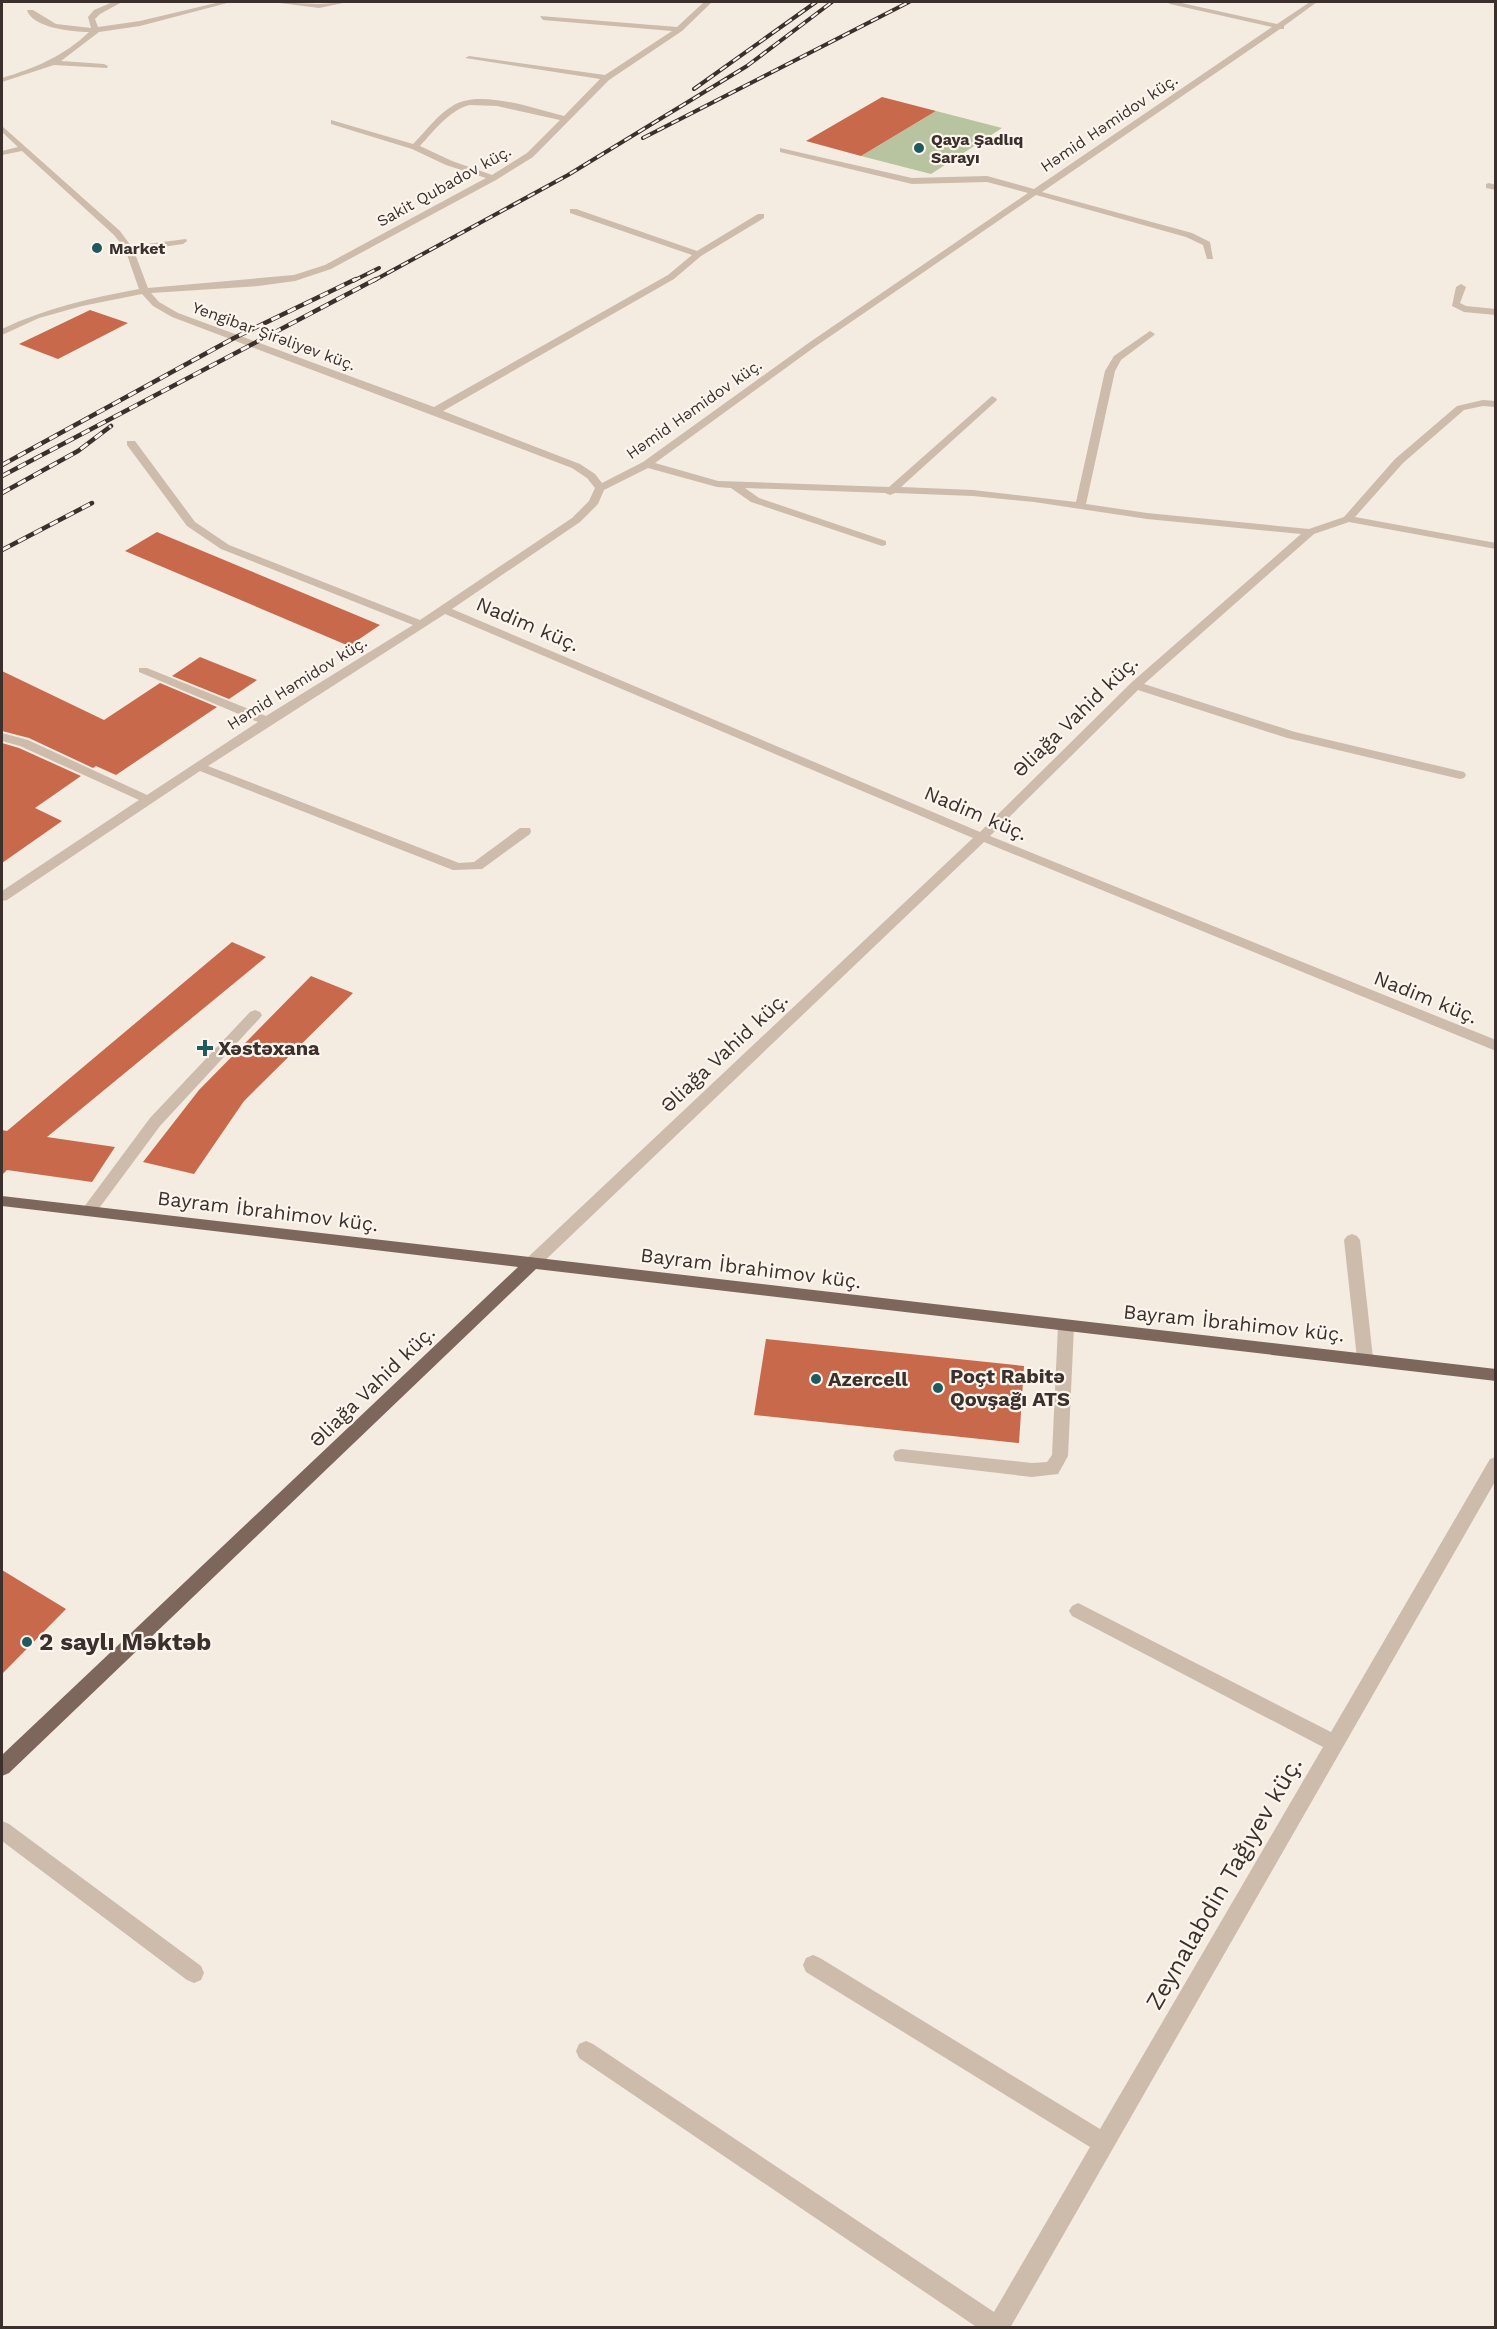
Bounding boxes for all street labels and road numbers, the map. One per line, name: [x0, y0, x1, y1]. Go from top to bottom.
street label: Həmid Həmidov küç.: [1037, 70, 1181, 176]
street label: Sakit Qubadov küç.: [373, 141, 515, 231]
street label: Yengibar Şirəliyev küç.: [190, 298, 358, 374]
street label: Həmid Həmidov küç.: [622, 355, 766, 463]
street label: Nadim küç.: [473, 591, 583, 657]
street label: Həmid Həmidov küç.: [224, 632, 370, 734]
street label: Əliağa Vahid küç.: [1007, 650, 1143, 782]
street label: Nadim küç.: [921, 780, 1031, 846]
street label: Nadim küç.: [1371, 965, 1481, 1029]
street label: Əliağa Vahid küç.: [655, 987, 793, 1117]
street label: Bayram İbrahimov küç.: [156, 1186, 380, 1236]
street label: Bayram İbrahimov küç.: [639, 1243, 863, 1293]
street label: Bayram İbrahimov küç.: [1122, 1299, 1346, 1347]
street label: Əliağa Vahid küç.: [304, 1320, 440, 1452]
street label: Zeynalabdin Tağıyev küç.: [1140, 1752, 1308, 2014]

